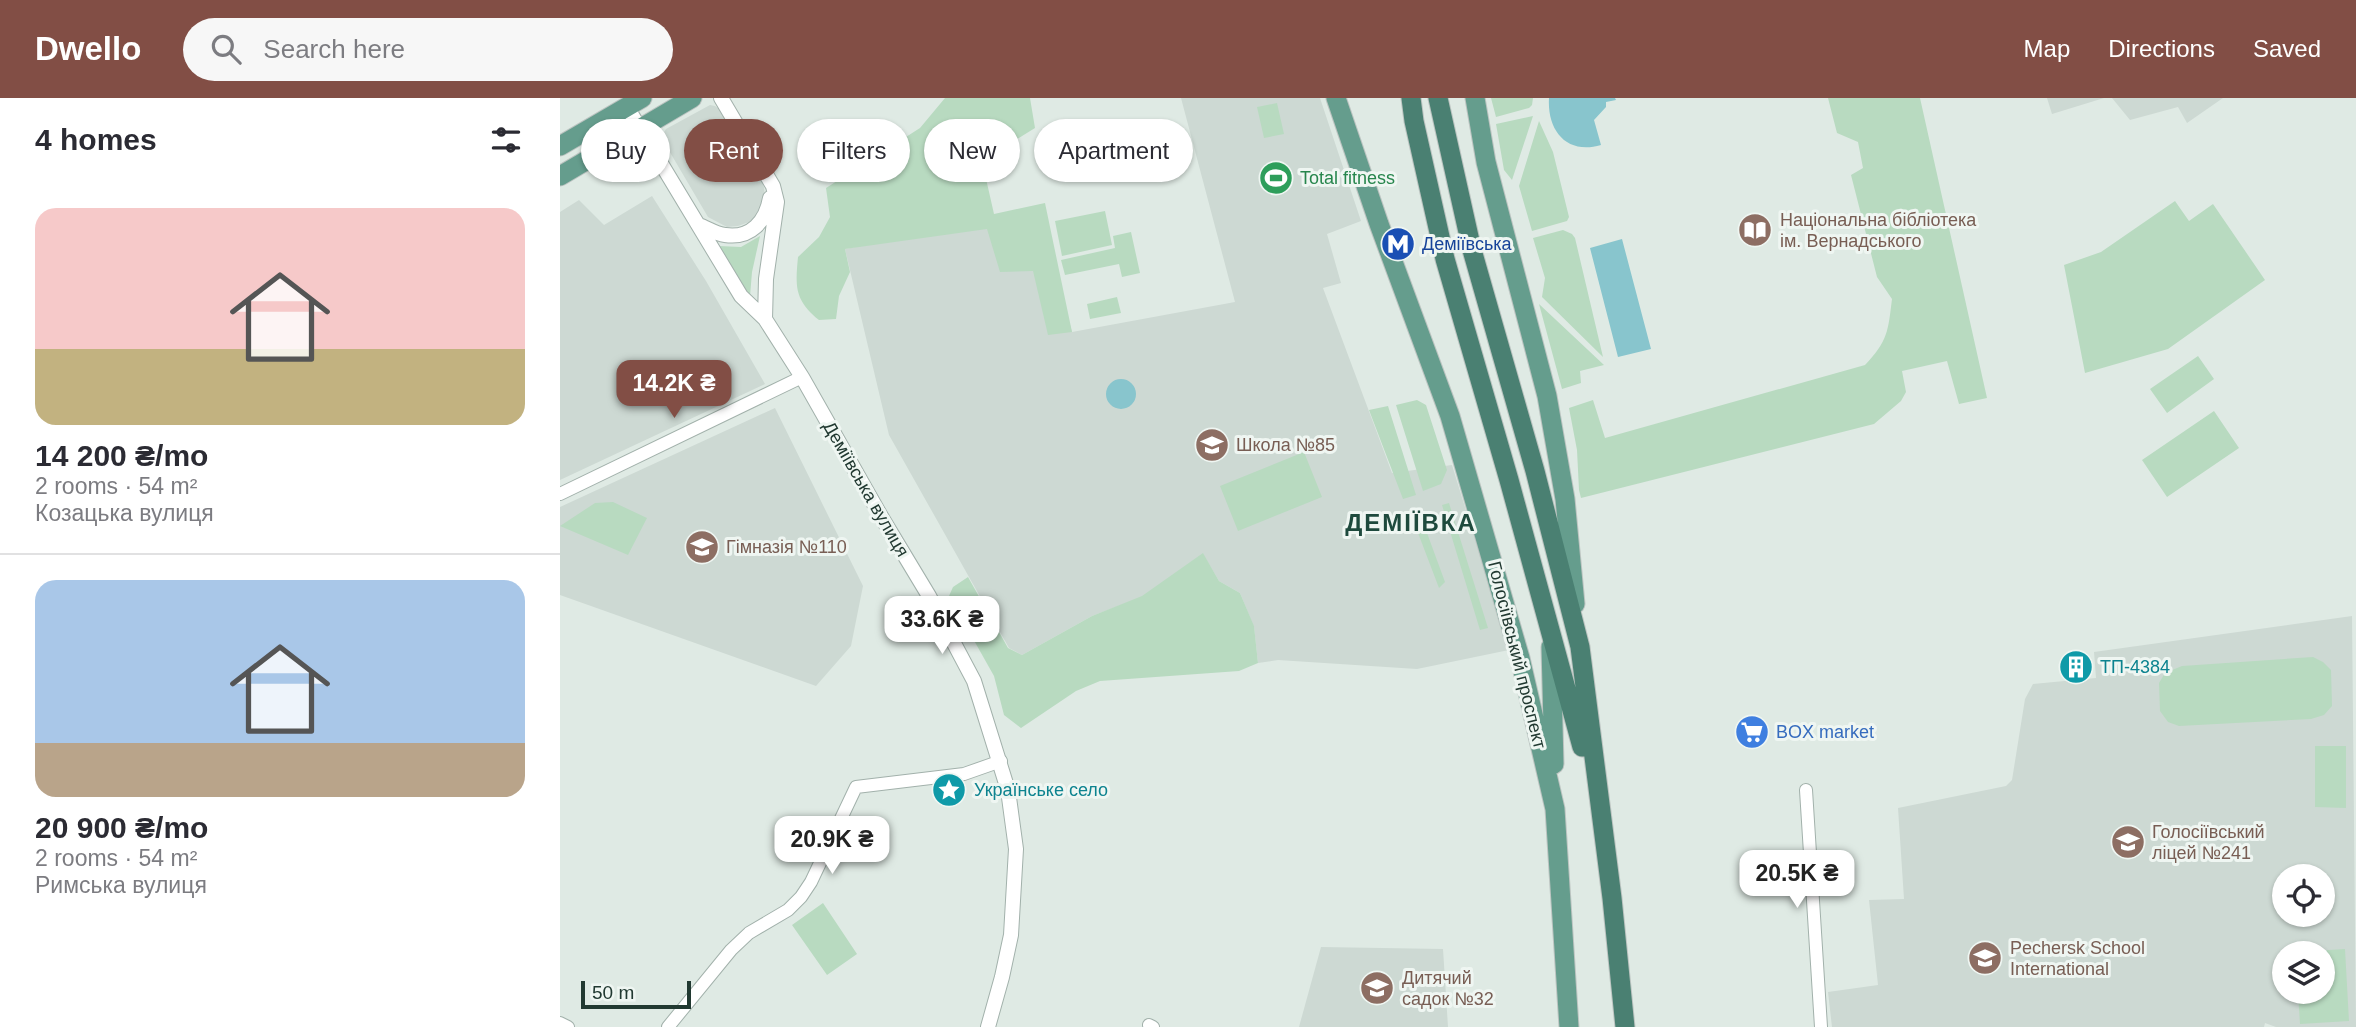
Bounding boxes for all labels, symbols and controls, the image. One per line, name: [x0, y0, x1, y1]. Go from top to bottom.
search box: [183, 18, 673, 81]
text: Dwello: [35, 30, 141, 67]
icon: search: [207, 30, 245, 68]
text: Search here: [263, 34, 405, 64]
text: Map: [2024, 35, 2070, 62]
text: Directions: [2108, 35, 2215, 62]
text: Saved: [2253, 35, 2321, 62]
chip: Buy: [581, 119, 670, 182]
chip: Rent: [684, 119, 783, 182]
chip: Filters: [797, 119, 910, 182]
chip: New: [924, 119, 1020, 182]
chip: Apartment: [1034, 119, 1193, 182]
icon: filters: [487, 121, 525, 159]
text: 4 homes: [35, 123, 157, 156]
sports icon: Total fitness: [1257, 159, 1295, 197]
place label: Total fitness: [1300, 168, 1395, 188]
place label: Національна бібліотека ім. Вернадського: [1780, 210, 1977, 251]
library icon: Національна бібліотека ім. Вернадського: [1736, 211, 1774, 249]
metro station icon: Деміївська: [1379, 225, 1417, 263]
place label: Деміївська: [1422, 234, 1513, 254]
icon: home: [217, 254, 343, 380]
pin: 14.2K ₴: [609, 360, 739, 420]
text: 14.2K ₴: [632, 370, 716, 396]
street label: Деміївська вулиця: [819, 418, 913, 560]
school or university icon: Школа №85: [1193, 426, 1231, 464]
place label: Школа №85: [1236, 435, 1335, 455]
text: 14 200 ₴/mo: [35, 439, 208, 472]
text: 2 rooms · 54 m²: [35, 473, 197, 499]
text: Козацька вулиця: [35, 500, 214, 526]
district label: ДЕМІЇВКА: [1345, 509, 1477, 536]
school or university icon: Гімназія №110: [683, 528, 721, 566]
place label: Гімназія №110: [726, 537, 847, 557]
street label: Голосіївський проспект: [1484, 559, 1550, 751]
pin: 33.6K ₴: [877, 596, 1007, 656]
text: 33.6K ₴: [900, 606, 984, 632]
icon: home: [217, 626, 343, 752]
building icon: ТП-4384: [2057, 648, 2095, 686]
place label: ТП-4384: [2100, 657, 2170, 677]
supermarket icon: BOX market: [1733, 713, 1771, 751]
place label: BOX market: [1776, 722, 1874, 742]
place icon: Українське село: [930, 771, 968, 809]
place label: Українське село: [974, 780, 1108, 800]
text: 20 900 ₴/mo: [35, 811, 208, 844]
pin: 20.9K ₴: [767, 816, 897, 876]
place label: Голосіївський ліцей №241: [2152, 822, 2265, 863]
school or university icon: Голосіївський ліцей №241: [2109, 823, 2147, 861]
text: 20.9K ₴: [790, 826, 874, 852]
text: 2 rooms · 54 m²: [35, 845, 197, 871]
pin: 20.5K ₴: [1732, 850, 1862, 910]
text: 20.5K ₴: [1755, 860, 1839, 886]
map controls: [2272, 864, 2335, 1004]
button: locate: [2272, 864, 2335, 927]
text: Римська вулиця: [35, 872, 207, 898]
place label: Pechersk School International: [2010, 938, 2145, 979]
school or university icon: Pechersk School International: [1966, 939, 2004, 977]
button: layers: [2272, 941, 2335, 1004]
place label: Дитячий садок №32: [1402, 968, 1494, 1009]
school or university icon: Дитячий садок №32: [1358, 969, 1396, 1007]
scale bar: [581, 978, 691, 1010]
text: 50 m: [592, 982, 634, 1003]

